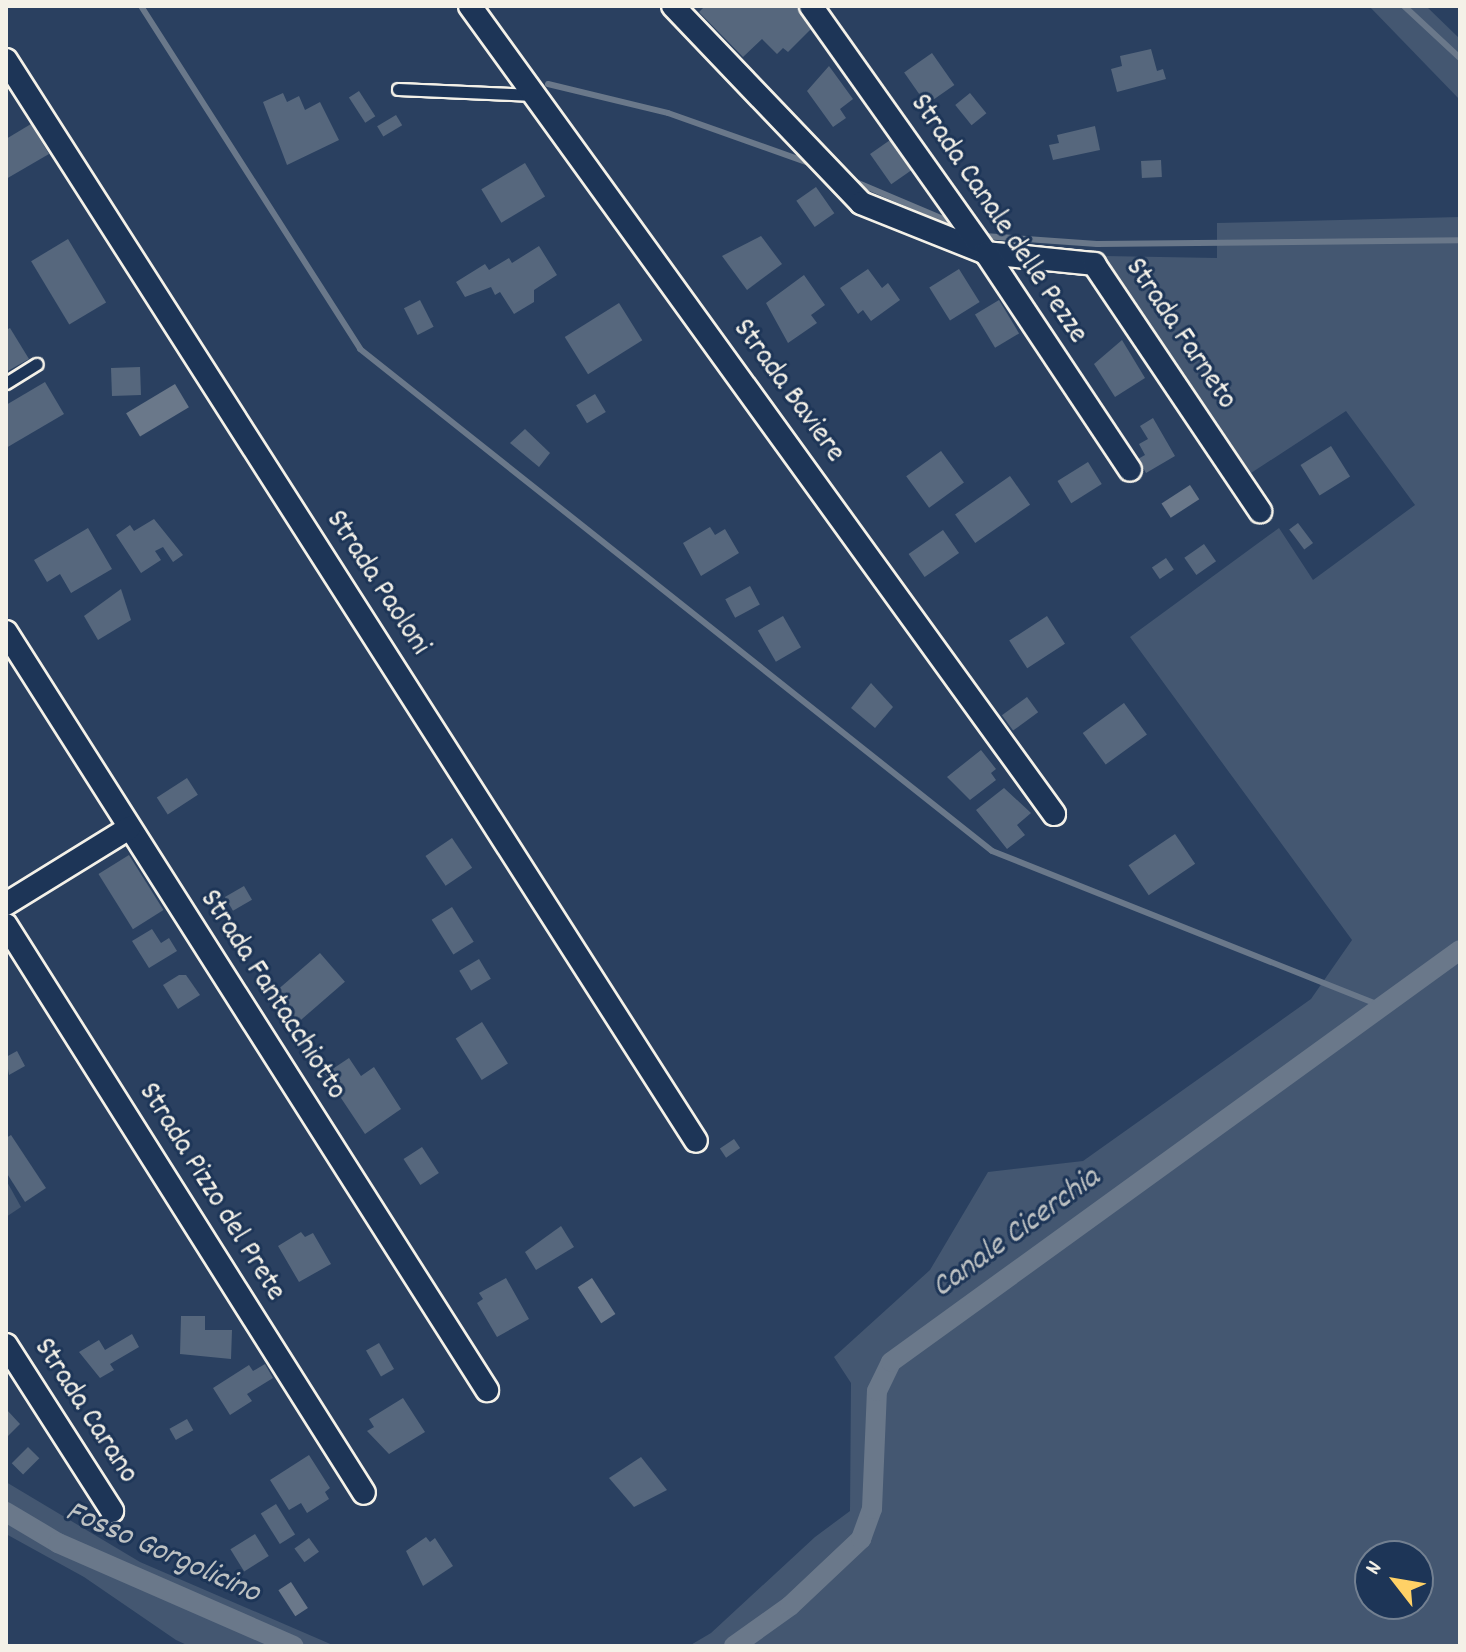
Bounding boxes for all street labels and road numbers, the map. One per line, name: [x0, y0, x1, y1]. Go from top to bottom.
street label: Strada Canale delle Pezze: [900, 88, 1094, 352]
street label: Strada Farneto: [1115, 253, 1243, 417]
street label: Strada Baviere: [723, 313, 851, 471]
street label: Strada Paoloni: [316, 505, 436, 663]
street label: Strada Fantacchiotto: [190, 884, 352, 1108]
street label: Strada Pizzo del Prete: [128, 1077, 292, 1309]
street label: Strada Carano: [24, 1333, 144, 1491]

